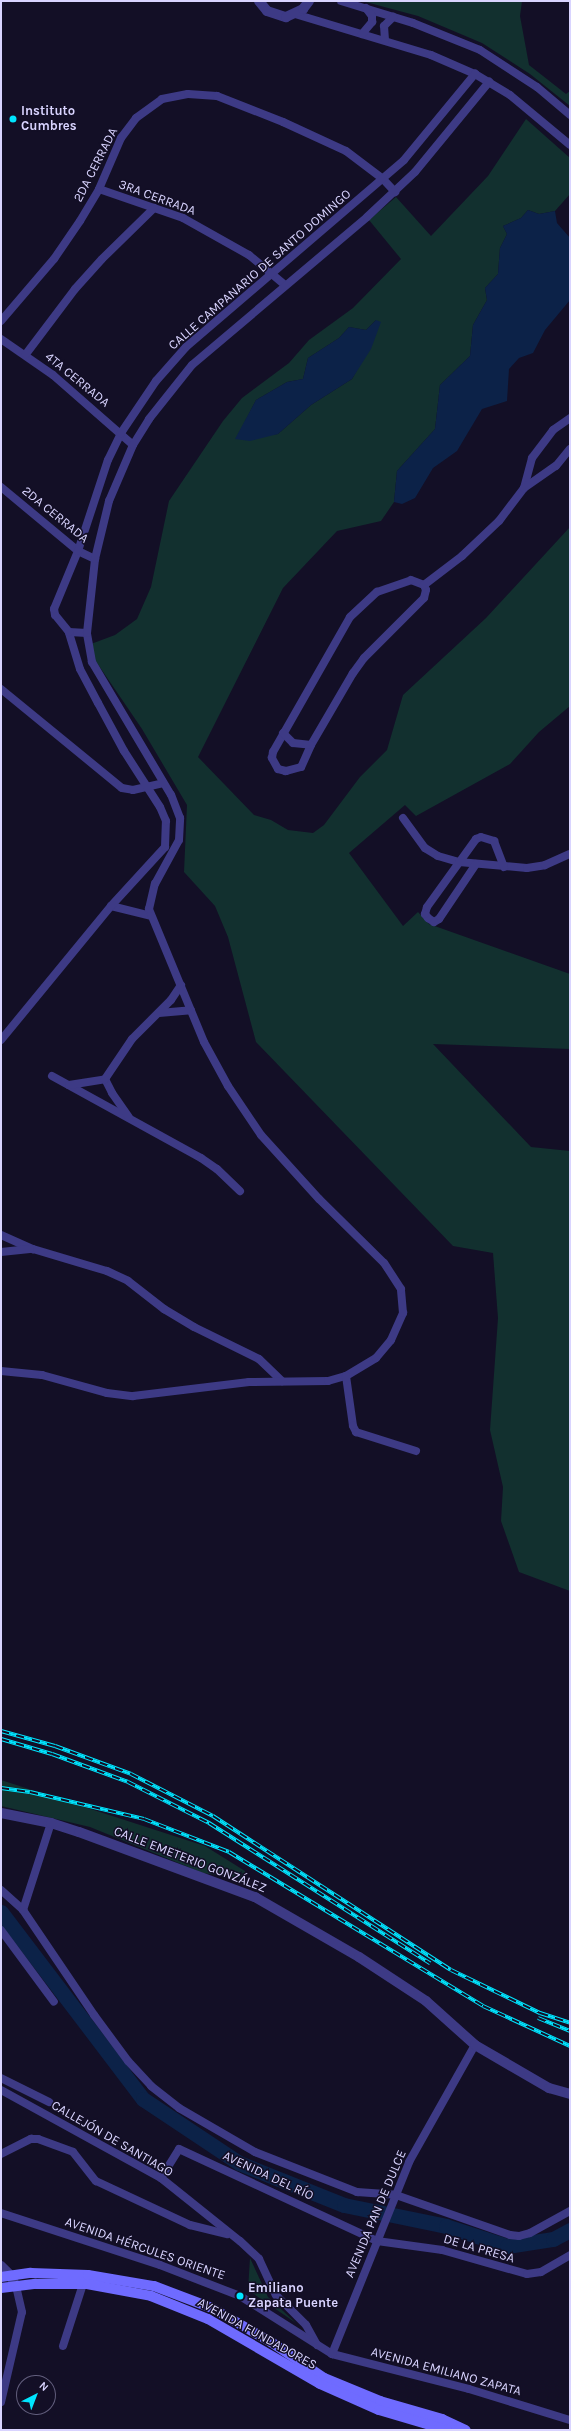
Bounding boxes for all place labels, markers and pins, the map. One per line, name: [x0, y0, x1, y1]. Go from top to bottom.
place label: Instituto Cumbres: [21, 104, 77, 135]
marker: Instituto Cumbres: [8, 114, 18, 124]
place label: Emiliano Zapata Puente: [248, 2281, 338, 2312]
marker: Emiliano Zapata Puente: [235, 2291, 245, 2301]

